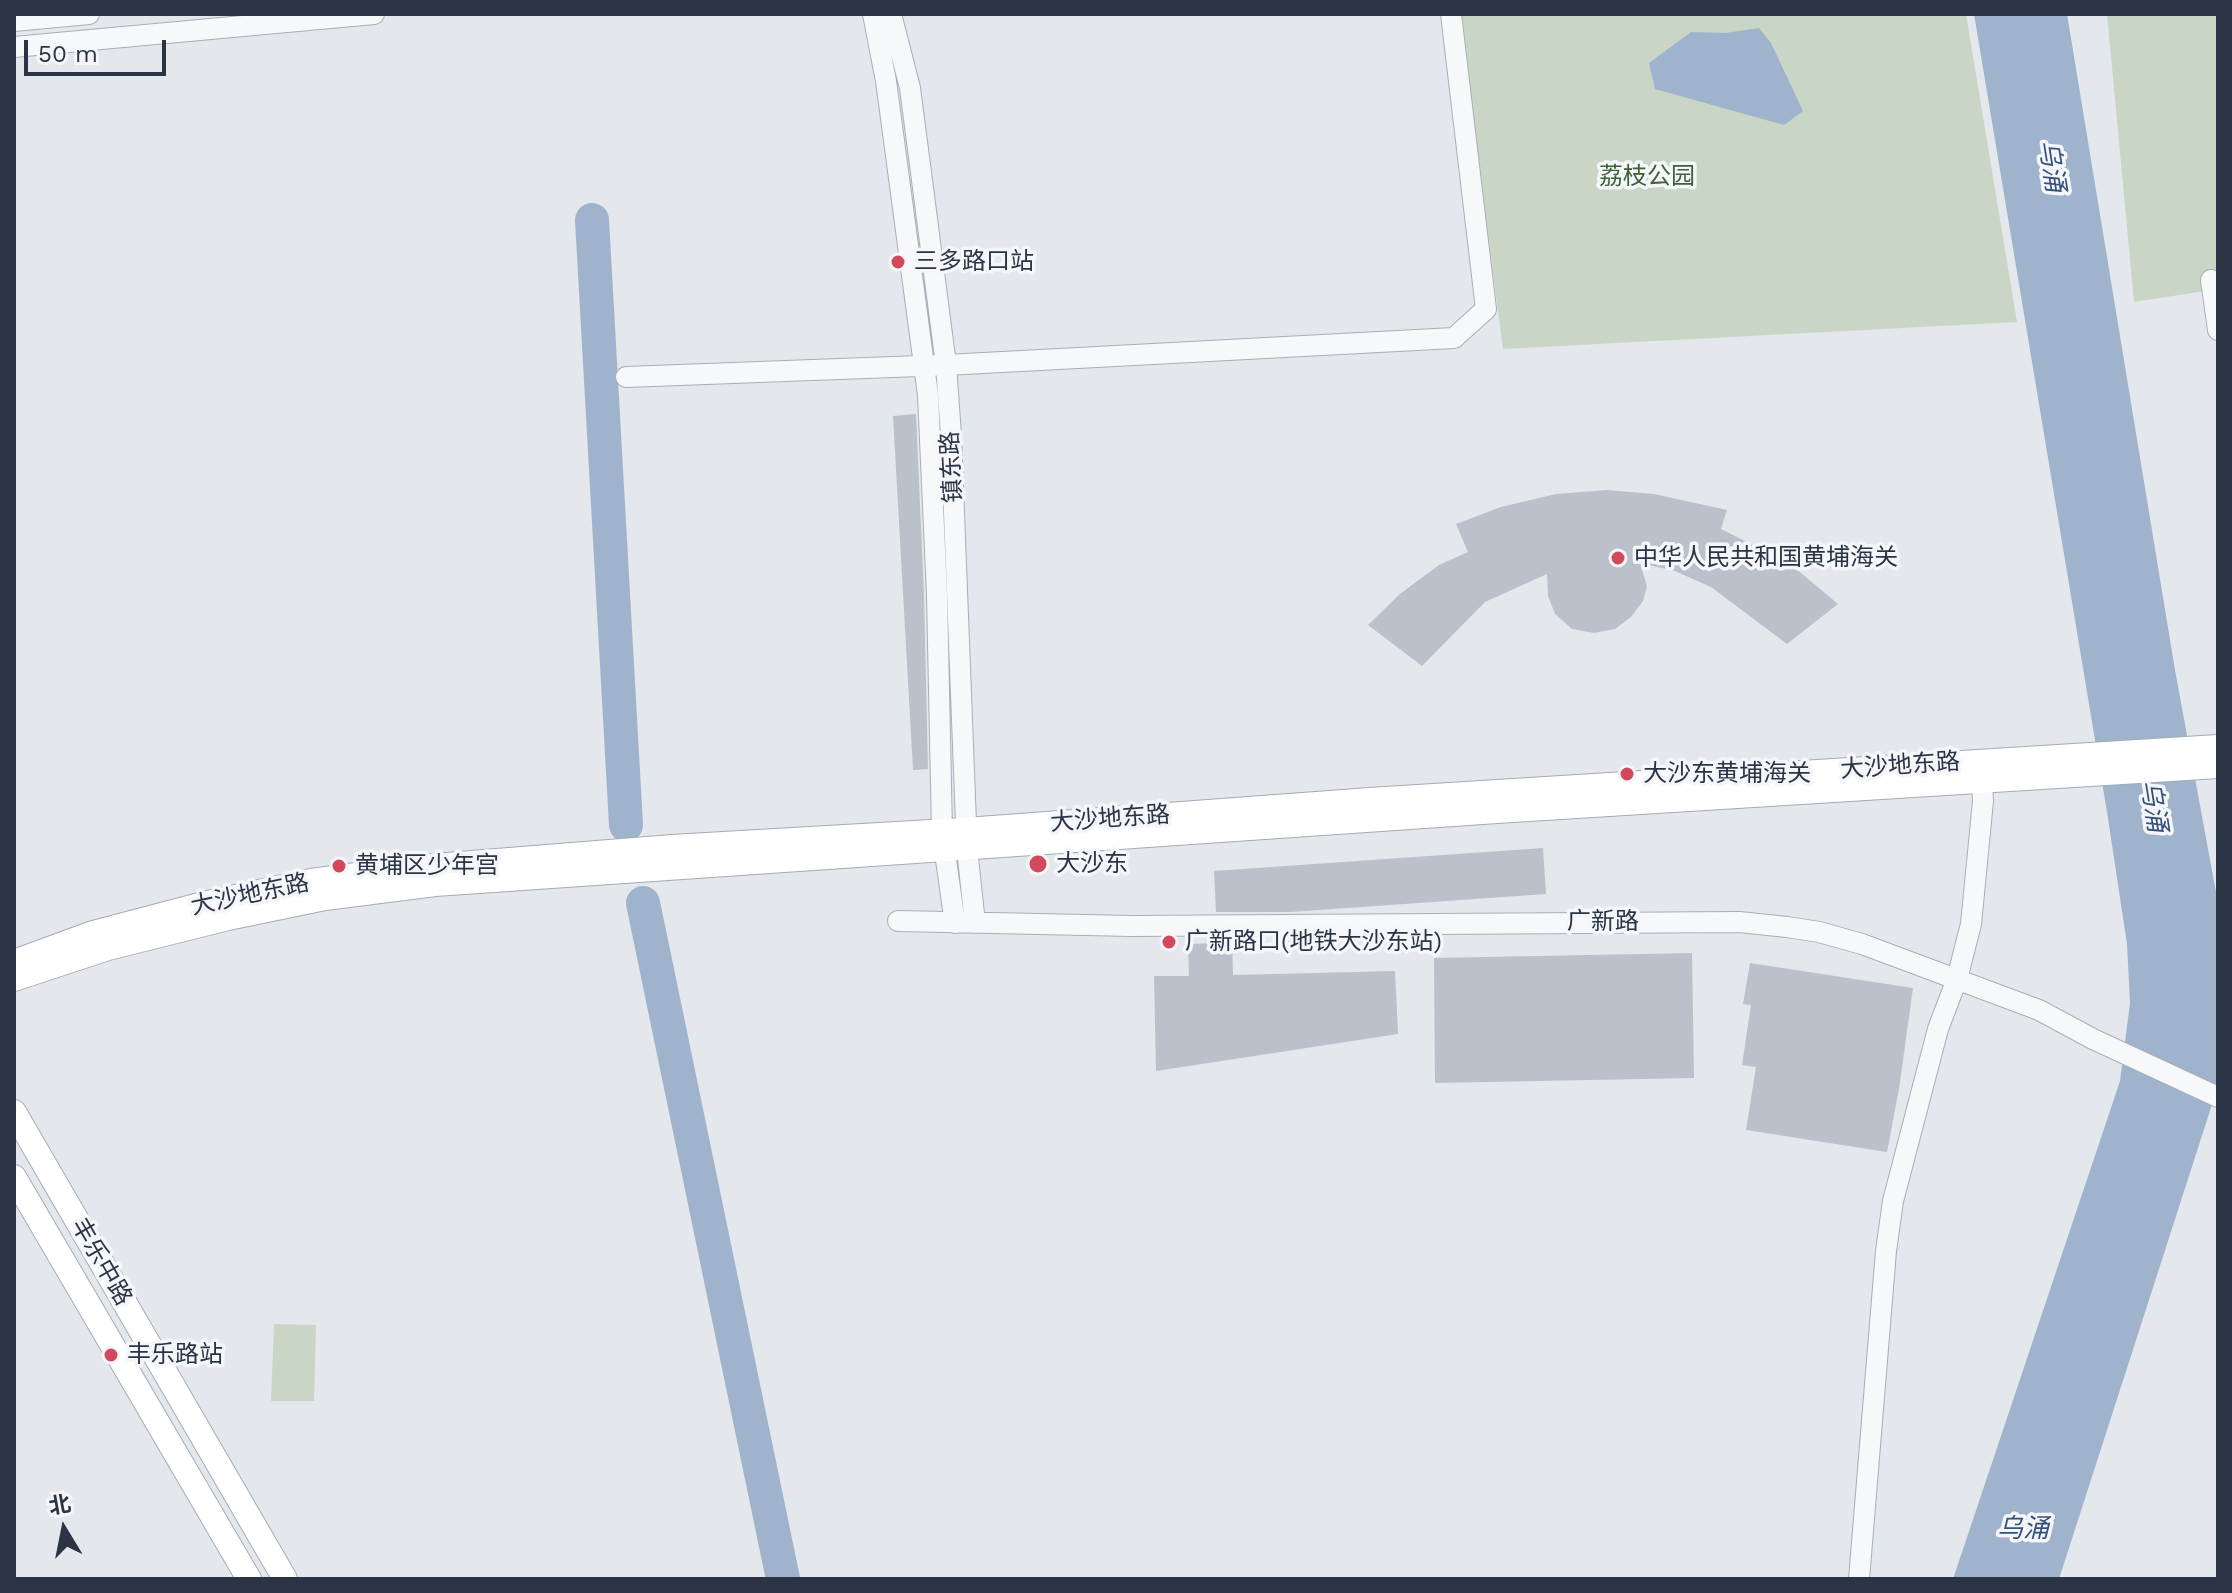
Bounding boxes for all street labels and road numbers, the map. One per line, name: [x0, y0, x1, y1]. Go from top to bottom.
street label: 镇东路: [936, 430, 968, 504]
street label: 大沙地东路: [1839, 747, 1961, 785]
street label: 大沙地东路: [1049, 800, 1171, 838]
street label: 大沙地东路: [188, 868, 312, 922]
street label: 广新路: [1567, 908, 1639, 936]
street label: 丰乐中路: [65, 1213, 137, 1311]

